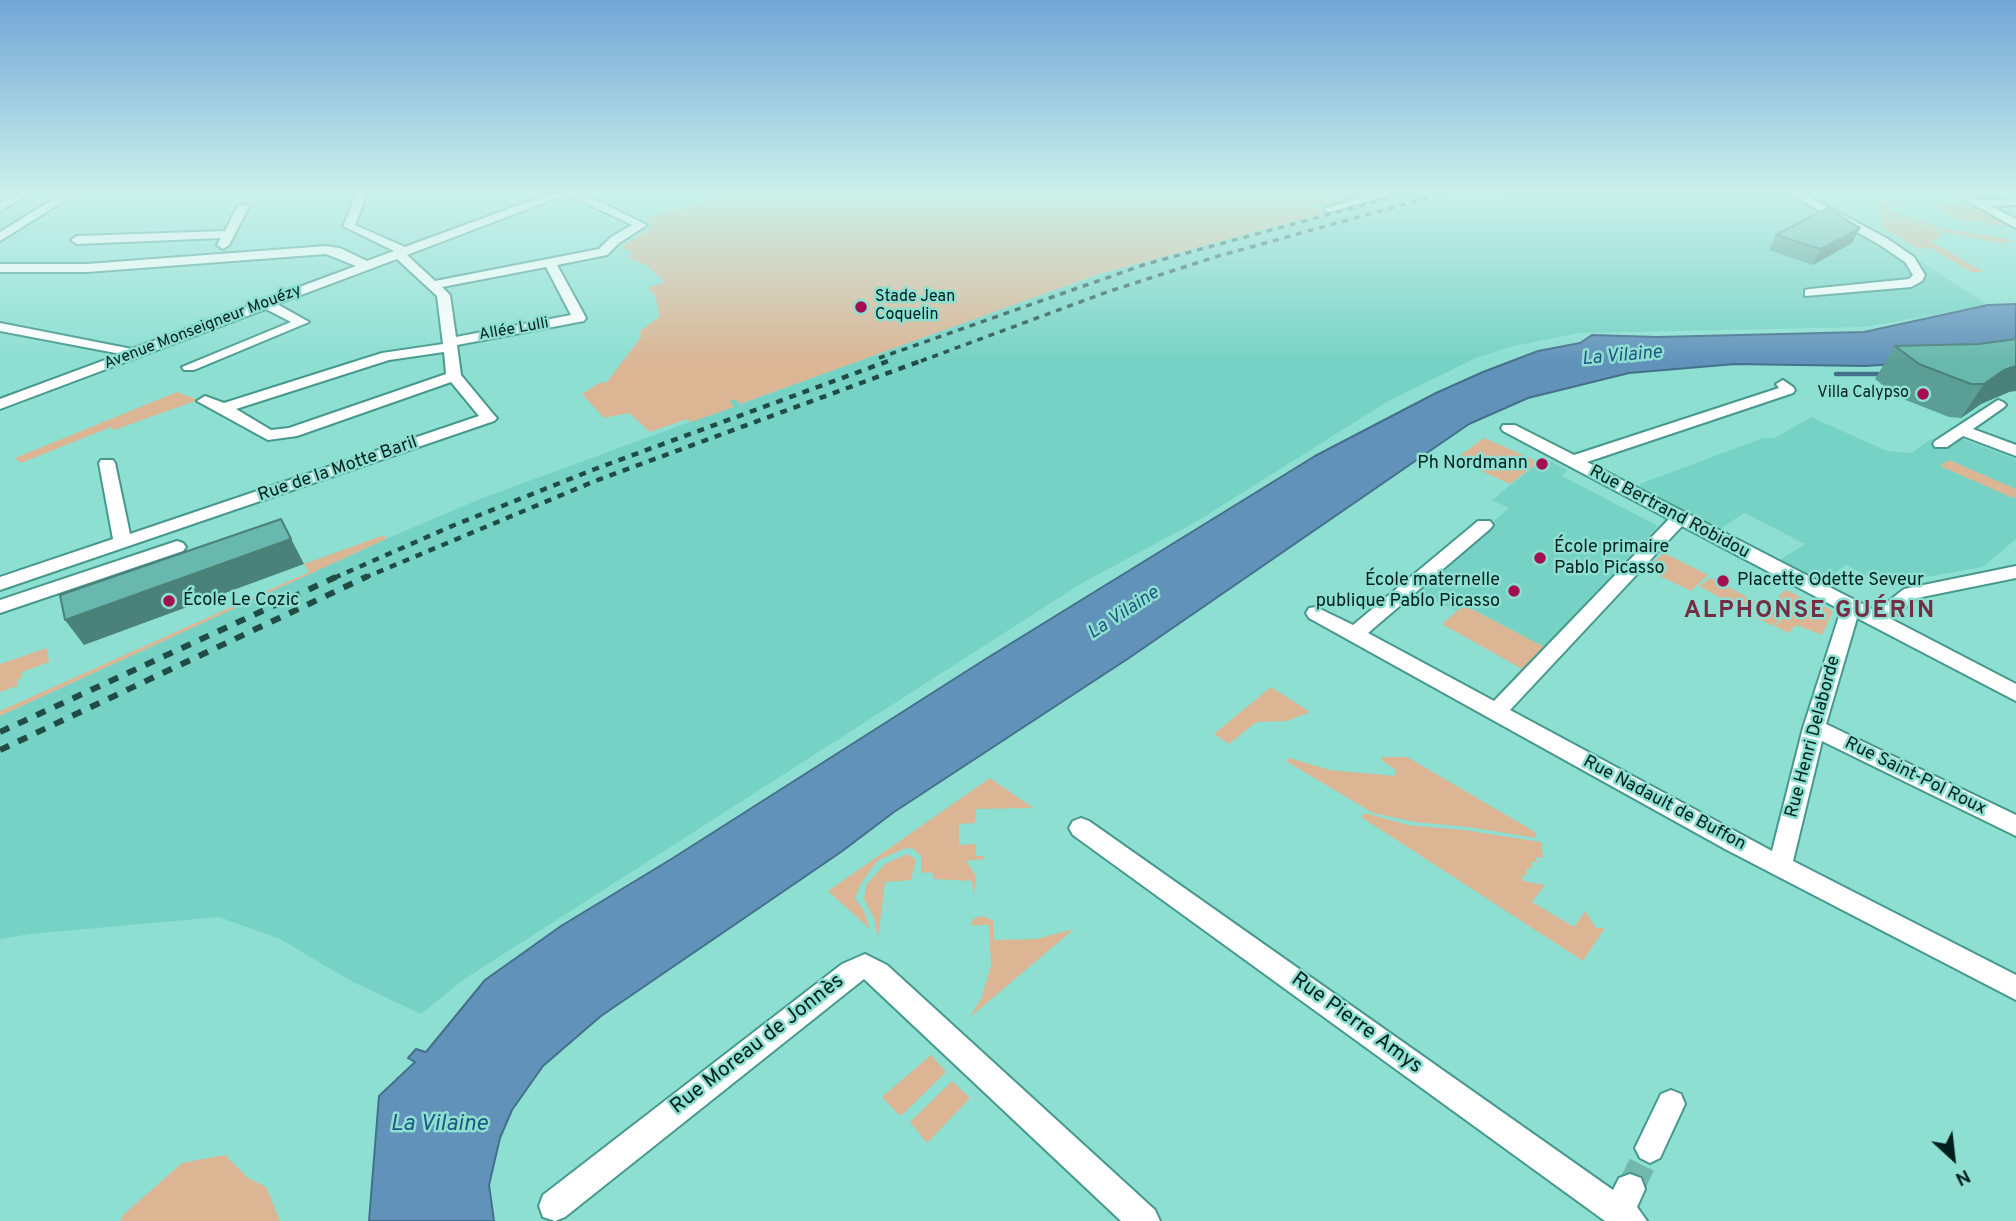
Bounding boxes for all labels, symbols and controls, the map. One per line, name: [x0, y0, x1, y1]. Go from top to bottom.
street label: Avenue Monseigneur Mouézy: [102, 281, 304, 375]
place label: Stade Jean Coquelin: [875, 288, 955, 326]
marker: Stade Jean Coquelin: [853, 299, 869, 315]
street label: Allée Lulli: [478, 314, 550, 346]
water label: La Vilaine: [1581, 342, 1663, 372]
place label: Villa Calypso: [1817, 384, 1909, 404]
marker: Villa Calypso: [1915, 386, 1931, 402]
street label: Rue de la Motte Baril: [255, 433, 421, 507]
place label: Ph Nordmann: [1417, 453, 1528, 475]
marker: Ph Nordmann: [1534, 456, 1550, 472]
street label: Rue Bertrand Robidou: [1585, 462, 1753, 564]
place label: École primaire Pablo Picasso: [1554, 537, 1669, 580]
marker: École primaire Pablo Picasso: [1532, 550, 1548, 566]
place label: École maternelle publique Pablo Picasso: [1316, 570, 1500, 612]
place label: Placette Odette Seveur: [1737, 570, 1924, 592]
marker: Placette Odette Seveur: [1715, 573, 1731, 589]
water label: La Vilaine: [1084, 583, 1164, 645]
marker: École maternelle publique Pablo Picasso: [1506, 583, 1522, 599]
place label: École Le Cozic: [183, 590, 299, 612]
marker: École Le Cozic: [161, 593, 177, 609]
district label: ALPHONSE GUÉRIN: [1686, 598, 1934, 626]
street label: Rue Henri Delaborde: [1782, 654, 1846, 820]
street label: Rue Saint-Pol Roux: [1841, 733, 1989, 821]
street label: Rue Nadault de Buffon: [1579, 752, 1749, 856]
street label: Rue Pierre Amys: [1285, 968, 1427, 1080]
street label: Rue Moreau de Jonnès: [666, 969, 850, 1121]
water label: La Vilaine: [390, 1111, 488, 1139]
north arrow: [1918, 1123, 1988, 1193]
text: N: [1951, 1163, 1974, 1191]

